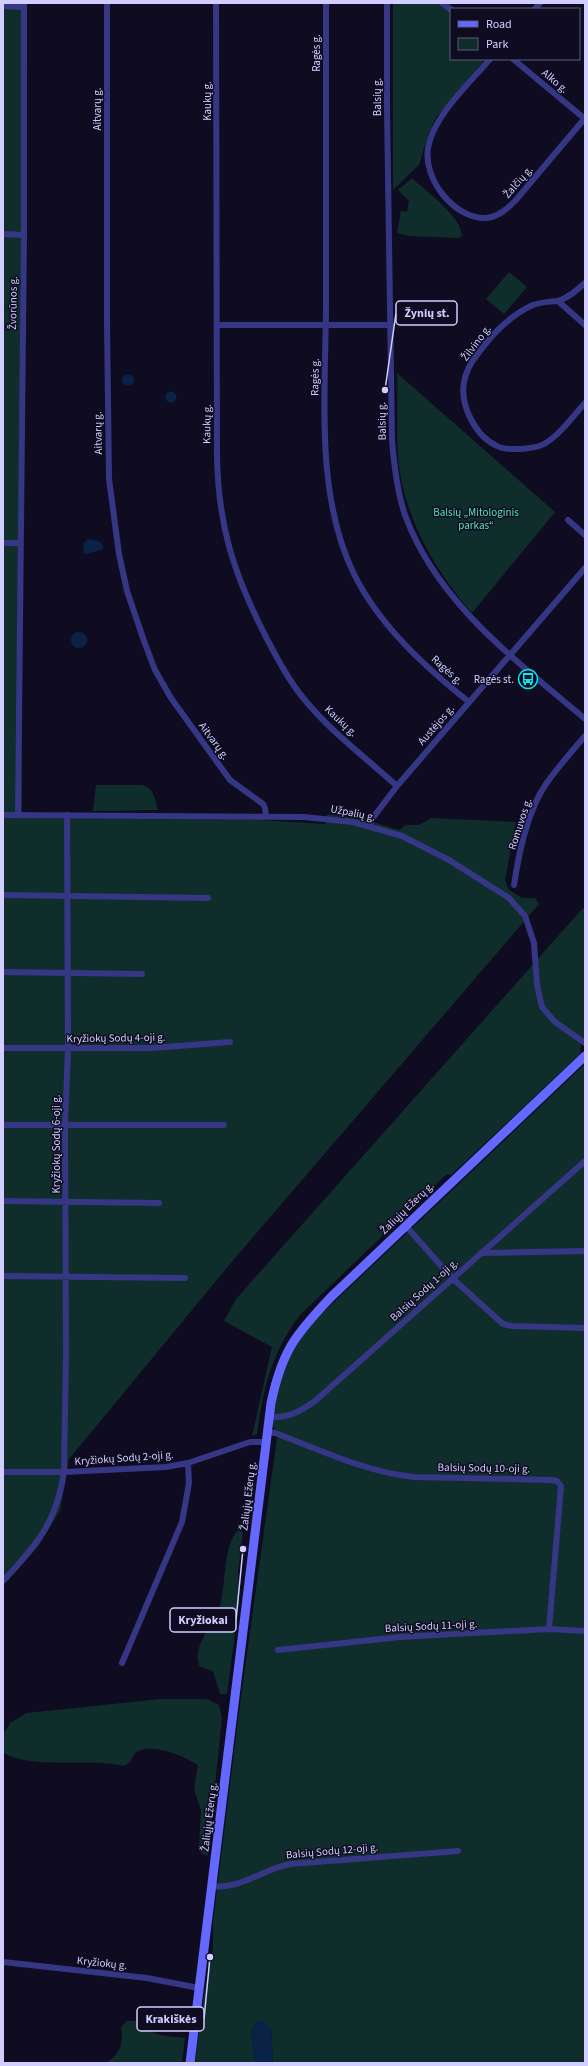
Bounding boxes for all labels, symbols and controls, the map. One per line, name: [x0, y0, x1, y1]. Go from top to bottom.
legend: [450, 8, 580, 60]
text: Road: [486, 16, 512, 33]
street label: Ragės g.: [309, 34, 324, 72]
text: Park: [486, 36, 508, 53]
street label: Alko g.: [539, 65, 572, 97]
street label: Balsių g.: [370, 77, 385, 116]
street label: Kaukų g.: [200, 81, 215, 121]
street label: Aitvarų g.: [90, 87, 105, 131]
street label: Žalčių g.: [500, 162, 536, 201]
street label: Žvorūnos g.: [5, 276, 21, 330]
callout: Žynių st.: [396, 301, 457, 325]
text: Žynių st.: [404, 305, 450, 322]
street label: Žilvino g.: [457, 322, 495, 364]
street label: Ragės g.: [307, 358, 323, 396]
street label: Balsių g.: [374, 401, 390, 440]
street label: Kaukų g.: [199, 404, 215, 444]
street label: Aitvarų g.: [90, 411, 106, 455]
park label: Balsių „Mitologinis parkas“: [433, 505, 519, 533]
street label: Ragės g.: [428, 652, 466, 688]
bus stop icon: Ragės st.: [517, 668, 539, 690]
place label: Ragės st.: [474, 672, 514, 687]
street label: Austėjos g.: [414, 701, 458, 748]
street label: Kaukų g.: [321, 702, 361, 740]
street label: Aitvarų g.: [195, 719, 233, 763]
street label: Romuvos g.: [505, 796, 535, 852]
street label: Užpalių g.: [329, 801, 377, 825]
street label: Kryžiokų Sodų 4-oji g.: [66, 1030, 166, 1046]
street label: Kryžiokų Sodų 6-oji g.: [49, 1094, 64, 1194]
street label: Žaliųjų Ežerų g.: [377, 1178, 437, 1238]
street label: Balsių Sodų 1-oji g.: [387, 1255, 462, 1325]
street label: Kryžiokų Sodų 2-oji g.: [74, 1447, 174, 1469]
street label: Žaliųjų Ežerų g.: [236, 1460, 260, 1532]
street label: Balsių Sodų 10-oji g.: [438, 1460, 531, 1476]
callout: Kryžiokai: [170, 1608, 236, 1632]
text: Kryžiokai: [178, 1612, 228, 1629]
street label: Balsių Sodų 11-oji g.: [384, 1616, 478, 1636]
street label: Žaliųjų Ežerų g.: [197, 1781, 221, 1853]
street label: Balsių Sodų 12-oji g.: [285, 1839, 379, 1863]
street label: Kryžiokų g.: [76, 1953, 128, 1973]
callout: Krakiškės: [137, 2007, 204, 2031]
text: Krakiškės: [145, 2011, 197, 2028]

